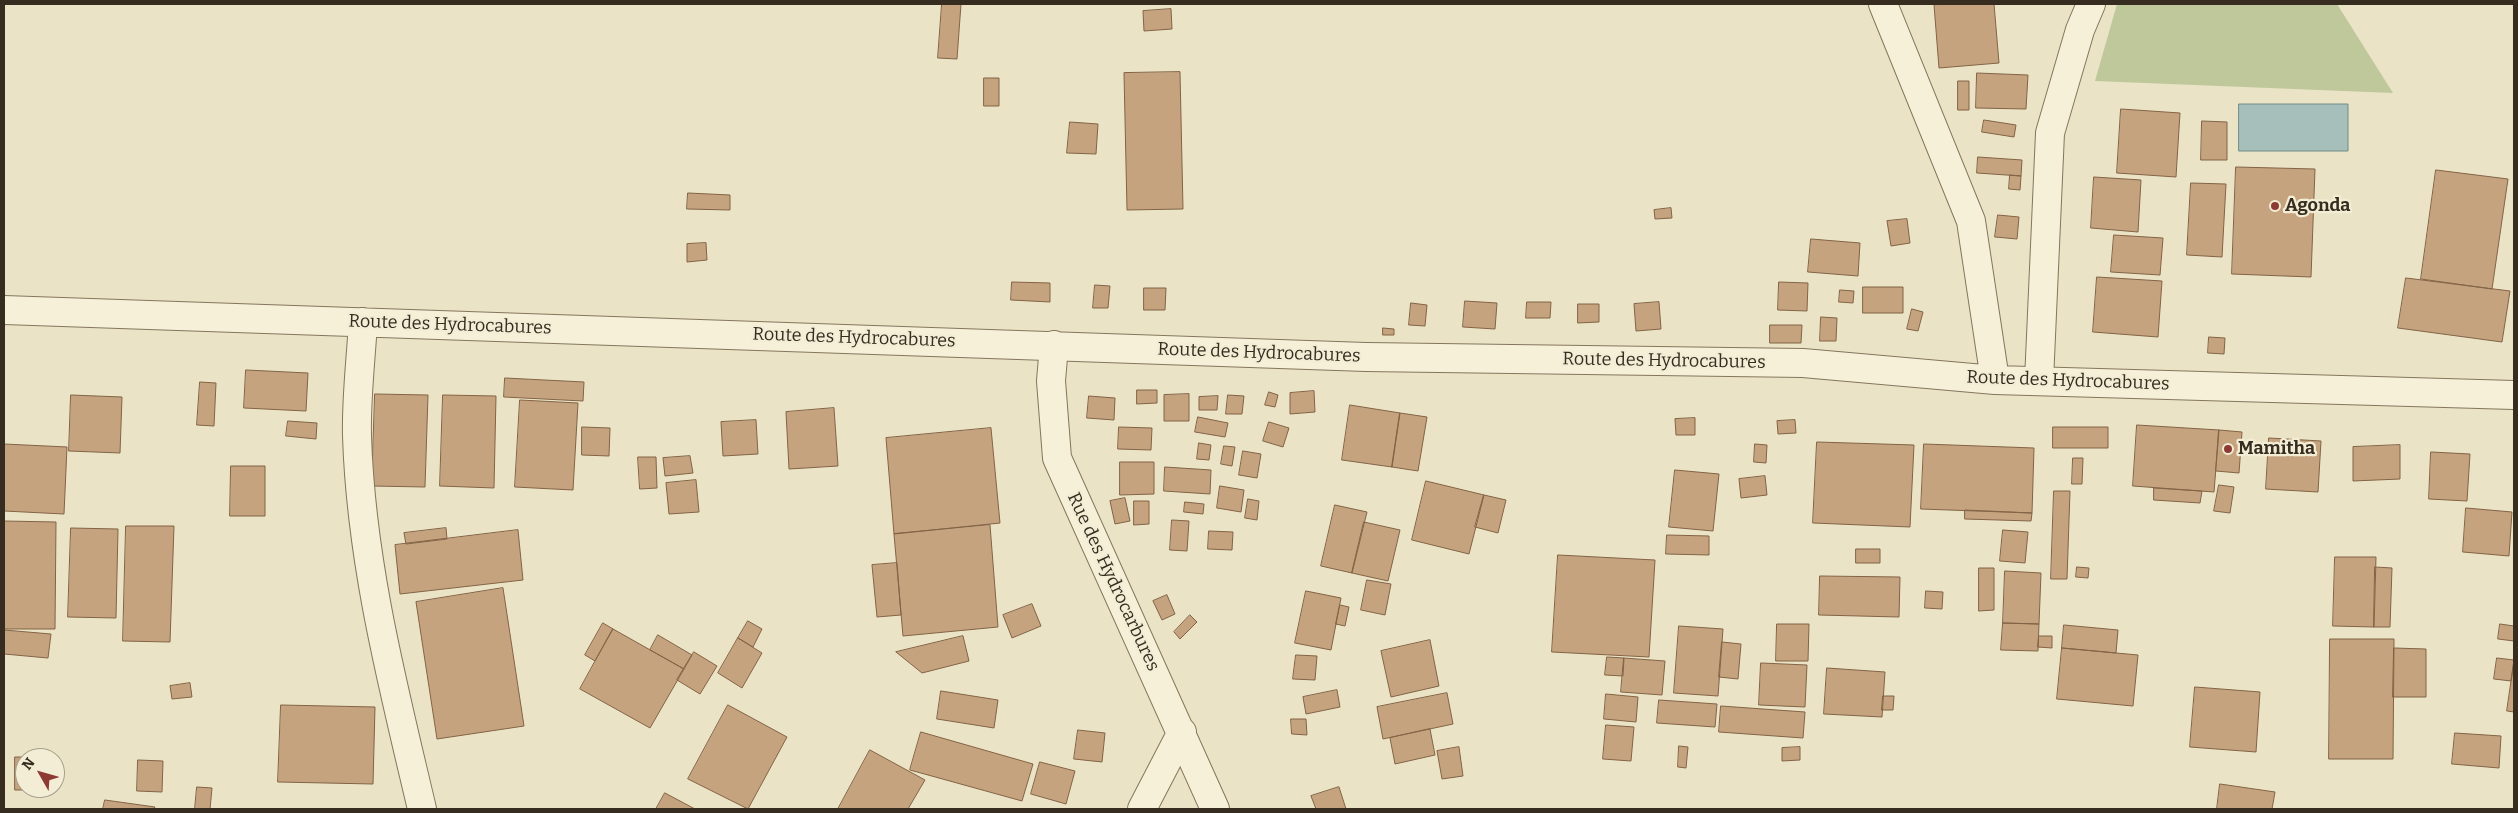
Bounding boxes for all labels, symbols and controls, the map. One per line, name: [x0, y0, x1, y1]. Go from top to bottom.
place label: Agonda: [2285, 195, 2350, 217]
marker: Agonda: [2269, 200, 2281, 212]
street label: Route des Hydrocabures: [348, 311, 552, 339]
street label: Route des Hydrocabures: [752, 324, 956, 352]
street label: Route des Hydrocabures: [1157, 339, 1361, 367]
street label: Route des Hydrocabures: [1562, 348, 1766, 374]
street label: Route des Hydrocabures: [1966, 367, 2170, 395]
place label: Mamitha: [2238, 438, 2315, 460]
marker: Mamitha: [2222, 443, 2234, 455]
street label: Rue des Hydrocarbures: [1062, 489, 1164, 675]
north arrow: [15, 748, 65, 798]
text: N: [19, 755, 39, 774]

